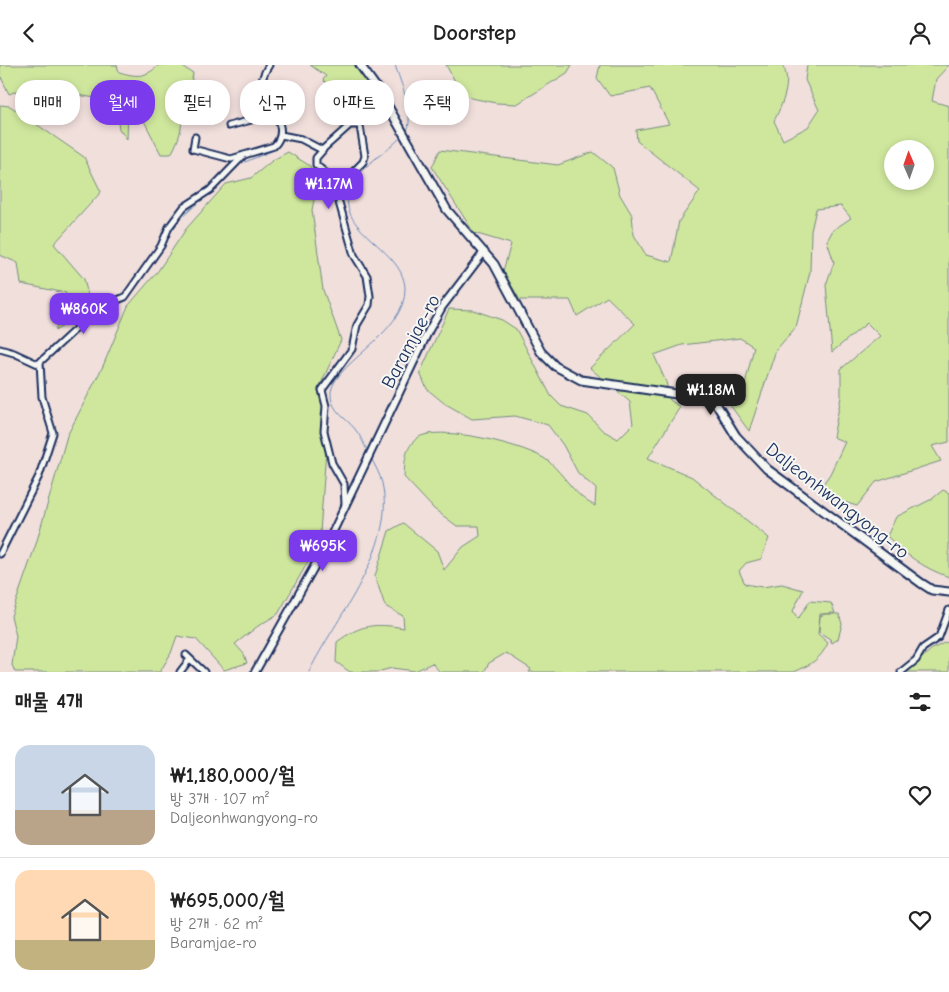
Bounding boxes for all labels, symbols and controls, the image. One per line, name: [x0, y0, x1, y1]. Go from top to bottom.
icon: back: [15, 19, 43, 47]
icon: person: [906, 19, 934, 47]
text: Doorstep: [433, 20, 516, 46]
chip: 매매: [15, 80, 80, 125]
chip: 월세: [90, 80, 155, 125]
chip: 필터: [165, 80, 230, 125]
chip: 신규: [240, 80, 305, 125]
chip: 아파트: [315, 80, 394, 125]
chip: 주택: [404, 80, 469, 125]
north arrow: [884, 140, 934, 190]
map controls: [884, 140, 934, 190]
pin: ₩1.17M: [288, 167, 370, 210]
text: ₩1.17M: [305, 175, 353, 193]
street label: Baramjae-ro: [377, 291, 445, 392]
pin: ₩860K: [49, 293, 119, 335]
text: ₩860K: [61, 300, 107, 318]
pin: ₩1.18M: [670, 373, 752, 416]
text: ₩1.18M: [687, 381, 735, 399]
street label: Daljeonhwangyong-ro: [761, 438, 913, 564]
pin: ₩695K: [288, 529, 358, 572]
text: ₩695K: [300, 537, 346, 555]
icon: filters: [906, 688, 934, 716]
text: 매물 4개: [15, 689, 83, 713]
text: ₩1,180,000/월: [170, 763, 295, 787]
icon: home: [55, 765, 115, 825]
icon: heart: [906, 781, 934, 809]
text: 방 3개 · 107 m²: [170, 790, 269, 808]
text: Daljeonhwangyong-ro: [170, 809, 318, 827]
text: ₩695,000/월: [170, 888, 285, 912]
icon: home: [55, 890, 115, 950]
icon: heart: [906, 906, 934, 934]
text: 방 2개 · 62 m²: [170, 915, 263, 933]
text: Baramjae-ro: [170, 934, 257, 952]

